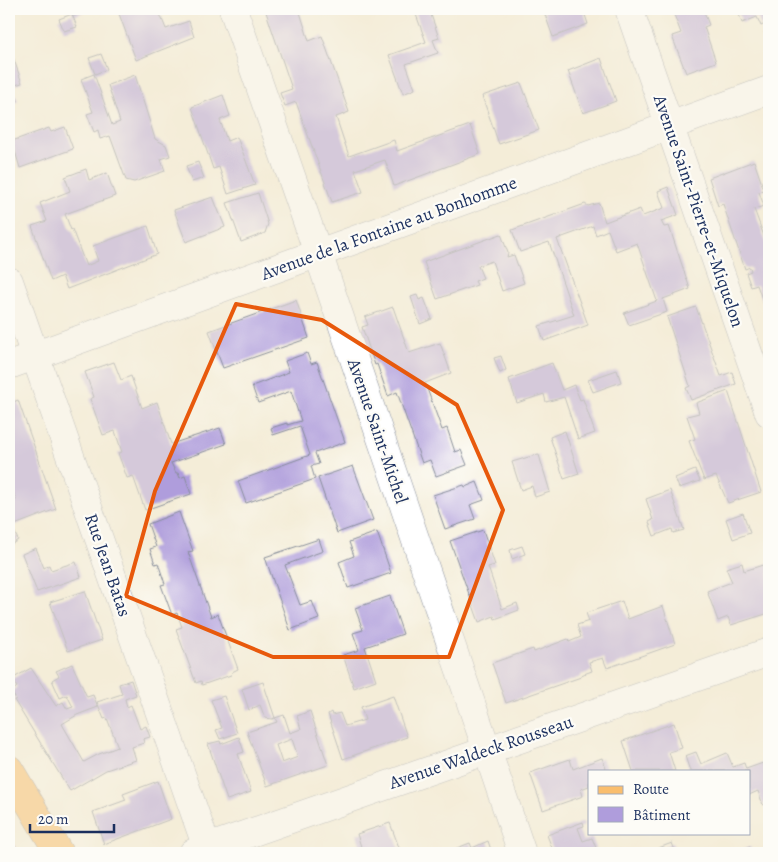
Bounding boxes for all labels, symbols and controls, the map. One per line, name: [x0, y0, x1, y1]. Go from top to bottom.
street label: Avenue Saint-Pierre-et-Miquelon: [648, 91, 750, 330]
street label: Avenue de la Fontaine au Bonhomme: [257, 170, 520, 286]
street label: Avenue Saint-Michel: [342, 354, 414, 507]
street label: Rue Jean Batas: [79, 510, 137, 620]
street label: Avenue Waldeck Rousseau: [385, 709, 576, 795]
legend: [588, 770, 750, 834]
text: Route: [633, 779, 669, 799]
scale bar: [30, 802, 114, 834]
text: Bâtiment: [633, 805, 691, 825]
text: 20 m: [38, 809, 69, 829]

